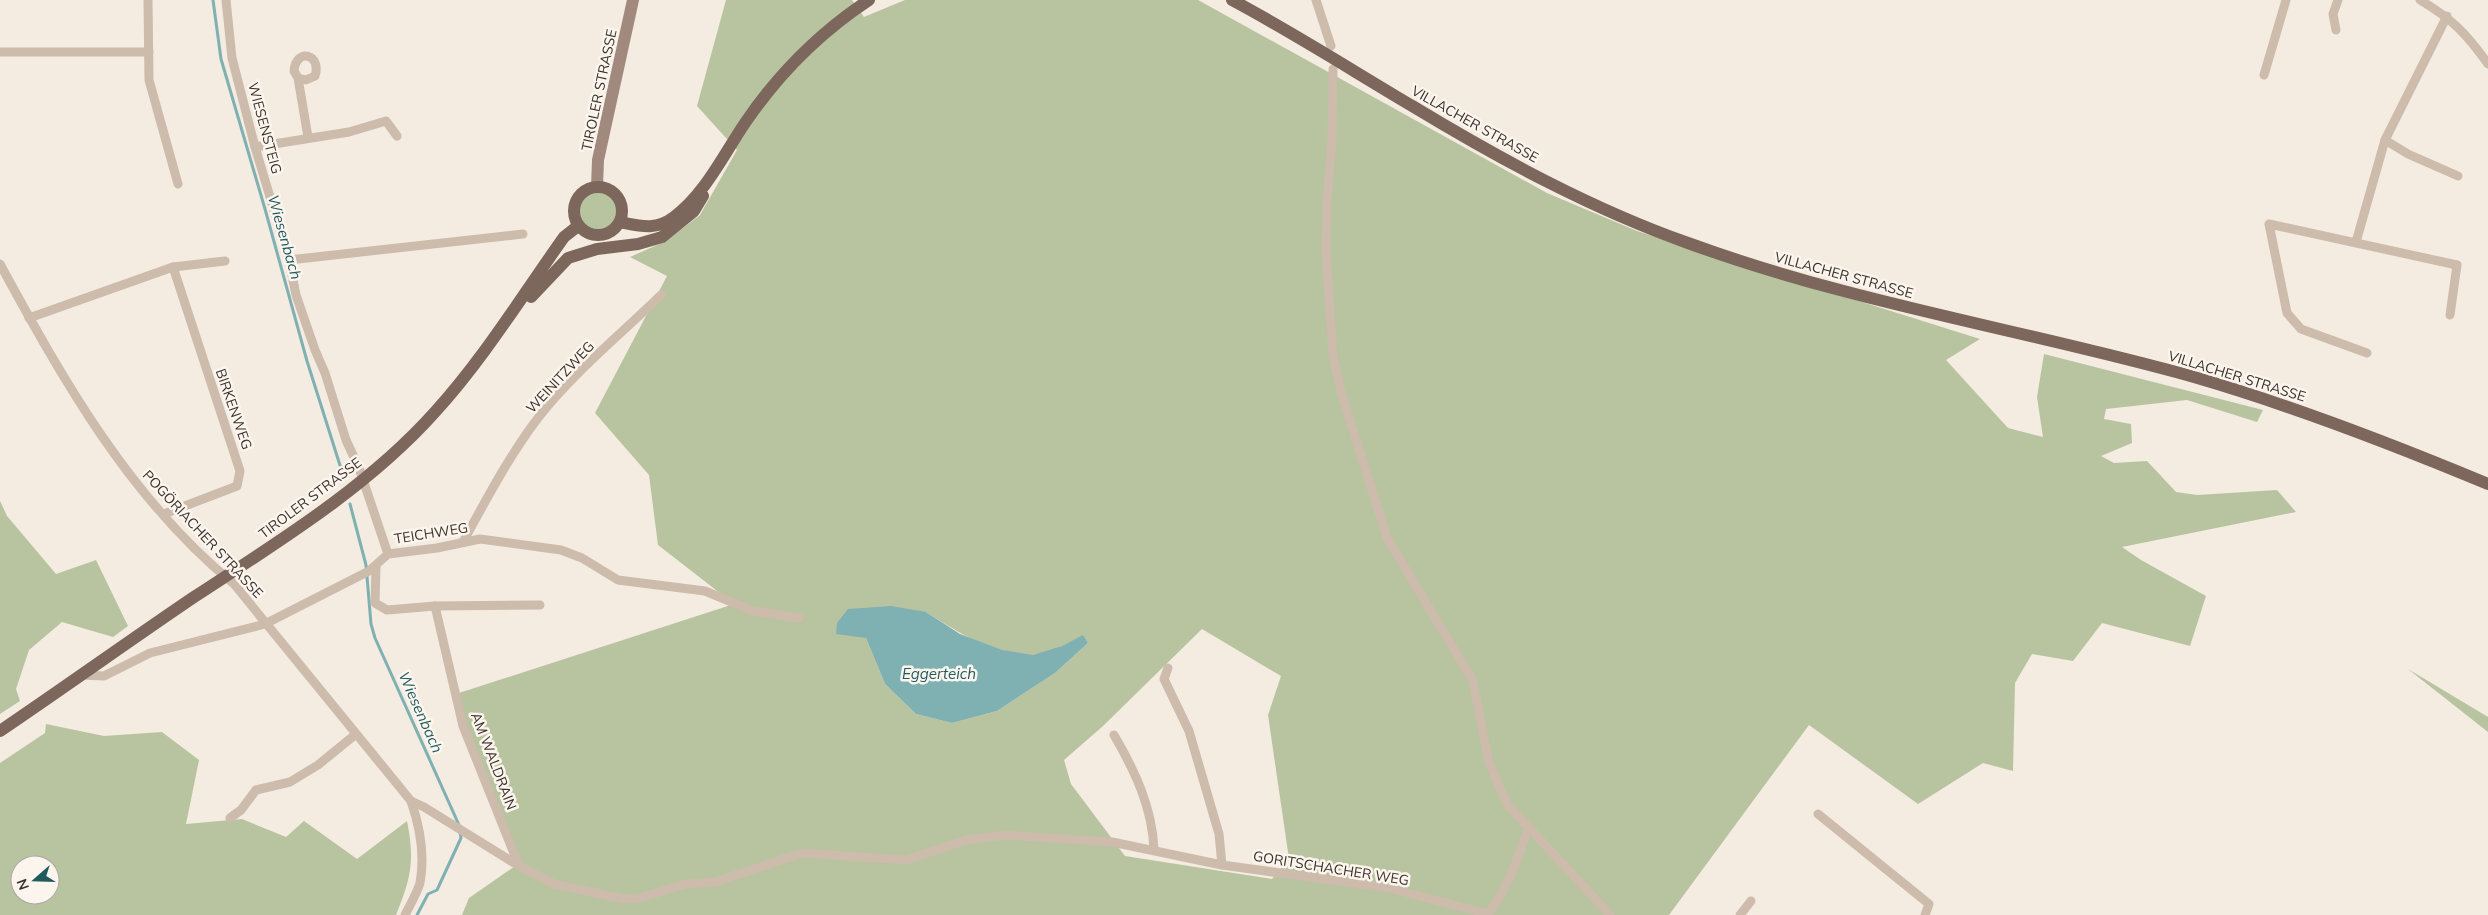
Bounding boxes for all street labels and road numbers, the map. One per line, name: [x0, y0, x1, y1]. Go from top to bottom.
street label: TIROLER STRASSE: [577, 27, 621, 153]
street label: WIESENSTEIG: [244, 80, 286, 176]
street label: VILLACHER STRASSE: [1408, 82, 1542, 166]
street label: VILLACHER STRASSE: [1773, 248, 1915, 302]
street label: WEINITZWEG: [522, 337, 598, 417]
street label: VILLACHER STRASSE: [2166, 347, 2308, 405]
street label: BIRKENWEG: [212, 366, 256, 452]
street label: TIROLER STRASSE: [255, 453, 365, 543]
street label: POGÖRIACHER STRASSE: [139, 466, 267, 602]
street label: TEICHWEG: [393, 518, 469, 548]
street label: AM WALDRAIN: [467, 710, 521, 812]
street label: GORITSCHACHER WEG: [1252, 847, 1410, 889]

